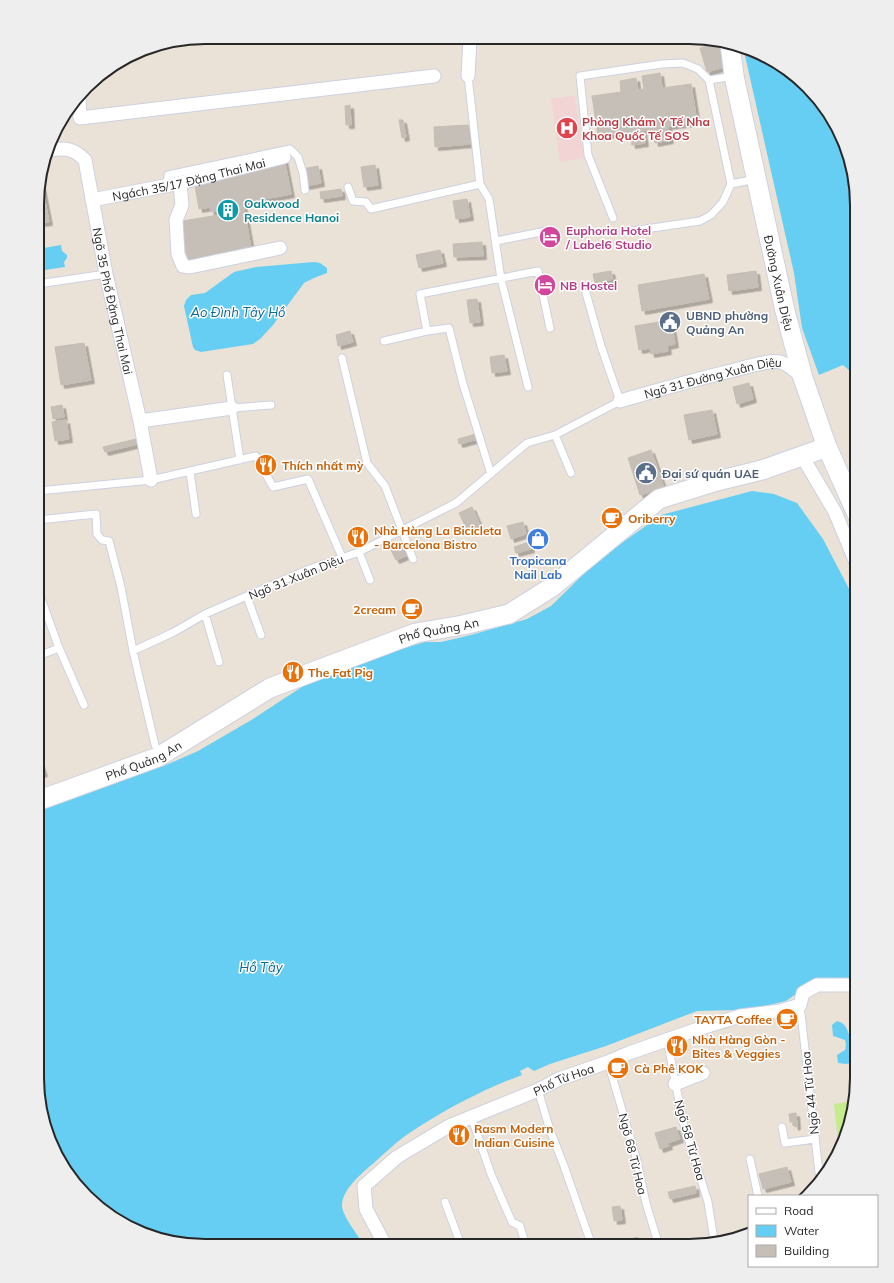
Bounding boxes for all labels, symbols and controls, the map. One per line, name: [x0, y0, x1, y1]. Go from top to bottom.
place label: Phòng Khám Y Tế Nha Khoa Quốc Tế SOS: [582, 114, 710, 143]
hospital icon: Phòng Khám Y Tế Nha Khoa Quốc Tế SOS: [554, 115, 580, 141]
street label: Ngách 35/17 Đặng Thai Mai: [111, 154, 267, 203]
place label: Oakwood Residence Hanoi: [244, 196, 339, 225]
building icon: Oakwood Residence Hanoi: [215, 197, 241, 223]
place label: Euphoria Hotel / Label6 Studio: [565, 223, 652, 252]
hotel icon: Euphoria Hotel / Label6 Studio: [537, 224, 563, 250]
street label: Ngõ 35 Phố Đặng Thai Mai: [90, 226, 137, 376]
street label: Đường Xuân Diệu: [761, 234, 797, 332]
hotel icon: NB Hostel: [532, 272, 558, 298]
place label: NB Hostel: [560, 278, 617, 293]
water label: Ao Đình Tây Hồ: [189, 304, 286, 320]
place label: UBND phường Quảng An: [686, 308, 768, 337]
public building icon: UBND phường Quảng An: [657, 309, 683, 335]
street label: Ngõ 31 Đường Xuân Diệu: [642, 354, 783, 401]
restaurant icon: Thích nhất mỳ: [253, 452, 279, 478]
place label: Thích nhất mỳ: [282, 458, 364, 473]
public building icon: Đại sứ quán UAE: [633, 460, 659, 486]
place label: Đại sứ quán UAE: [661, 466, 759, 481]
cafe icon: Oriberry: [599, 505, 625, 531]
place label: Oriberry: [628, 511, 676, 526]
place label: Nhà Hàng La Bicicleta - Barcelona Bistro: [374, 523, 502, 552]
restaurant icon: Nhà Hàng La Bicicleta - Barcelona Bistro: [345, 524, 371, 550]
shop icon: Tropicana Nail Lab: [525, 526, 551, 552]
street label: Ngõ 31 Xuân Diệu: [246, 551, 346, 603]
place label: Tropicana Nail Lab: [510, 553, 566, 582]
cafe icon: 2cream: [399, 596, 425, 622]
place label: 2cream: [353, 602, 396, 617]
street label: Phố Quảng An: [396, 614, 480, 646]
restaurant icon: The Fat Pig: [280, 659, 306, 685]
place label: The Fat Pig: [308, 665, 373, 680]
street label: Phố Quảng An: [103, 737, 184, 783]
water label: Hồ Tây: [239, 959, 284, 975]
cafe icon: TAYTA Coffee: [774, 1006, 800, 1032]
place label: TAYTA Coffee: [694, 1012, 772, 1027]
place label: Nhà Hàng Gòn - Bites & Veggies: [692, 1032, 786, 1061]
restaurant icon: Nhà Hàng Gòn - Bites & Veggies: [664, 1033, 690, 1059]
street label: Ngõ 44 Từ Hoa: [798, 1051, 822, 1135]
cafe icon: Cà Phê KOK: [605, 1055, 631, 1081]
street label: Phố Từ Hoa: [531, 1060, 596, 1099]
place label: Cà Phê KOK: [634, 1061, 704, 1076]
street label: Ngõ 58 Từ Hoa: [671, 1098, 709, 1182]
street label: Ngõ 68 Từ Hoa: [616, 1112, 650, 1196]
place label: Rasm Modern Indian Cuisine: [474, 1121, 555, 1150]
restaurant icon: Rasm Modern Indian Cuisine: [446, 1122, 472, 1148]
legend: [748, 1195, 878, 1267]
text: Road: [784, 1203, 813, 1218]
text: Water: [784, 1223, 820, 1238]
text: Building: [784, 1243, 829, 1258]

